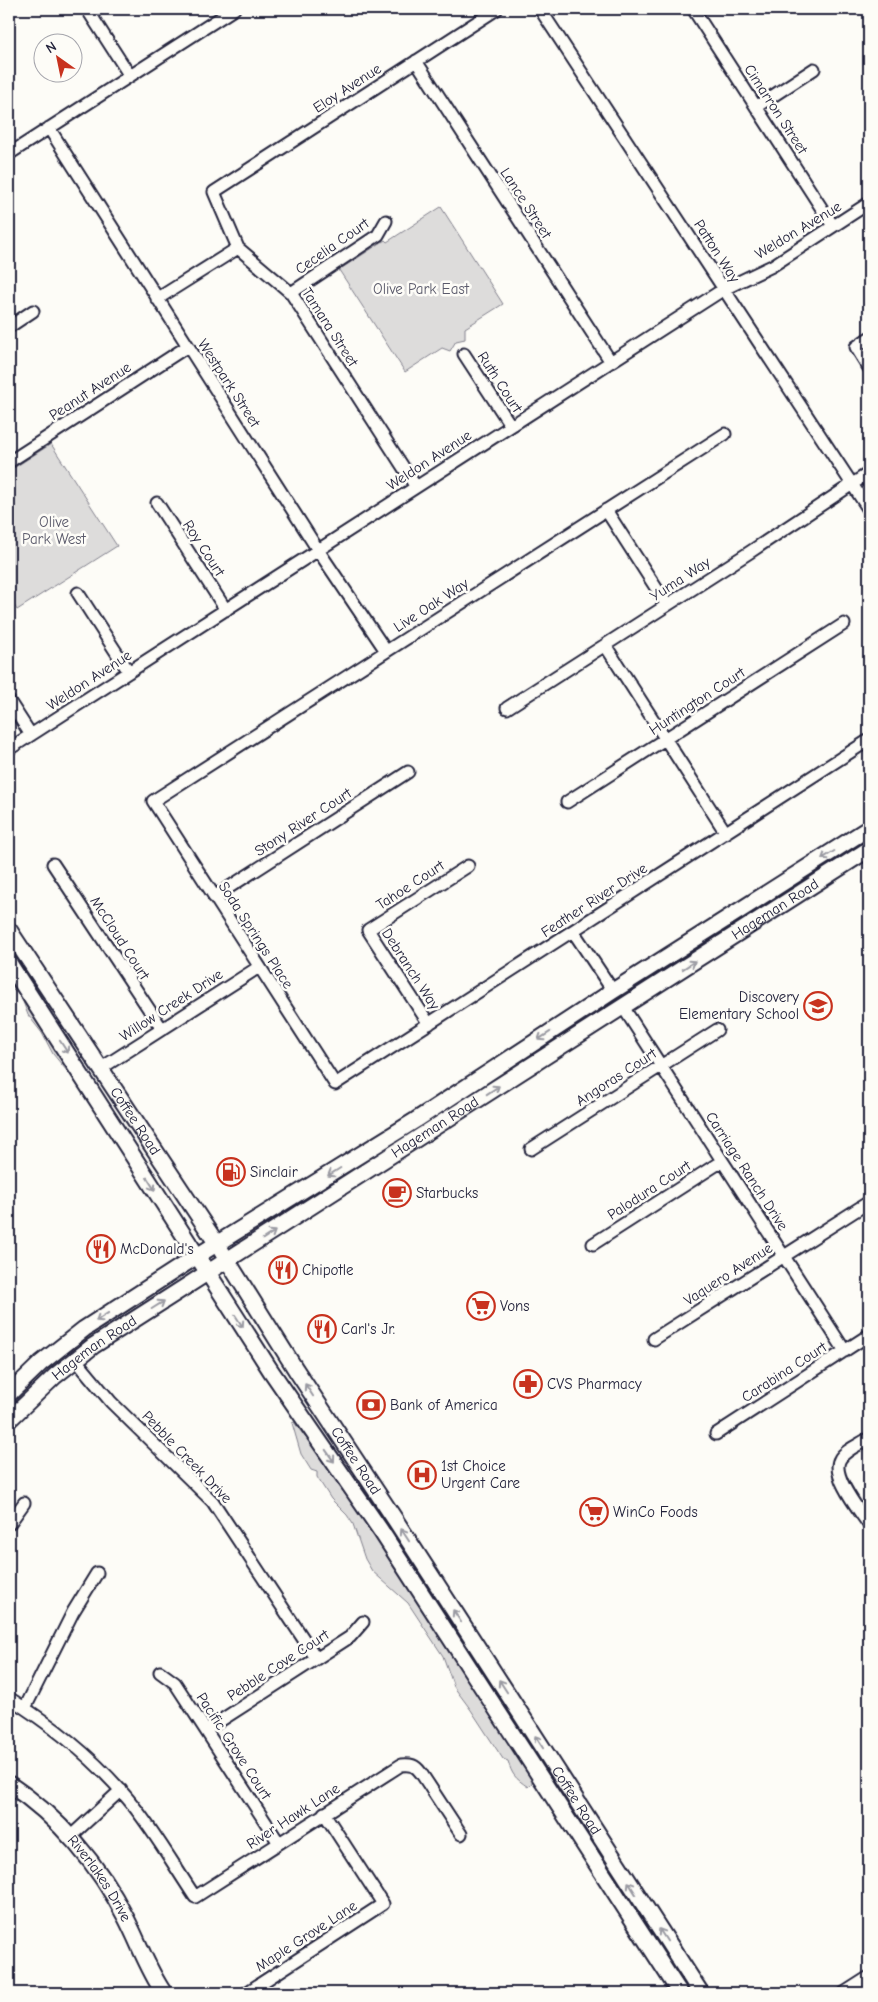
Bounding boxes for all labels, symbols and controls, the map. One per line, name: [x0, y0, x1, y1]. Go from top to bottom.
north arrow: [32, 32, 82, 82]
text: N: [43, 38, 60, 57]
street label: Eloy Avenue: [310, 59, 385, 117]
street label: Cimarron Street: [740, 61, 812, 158]
street label: Lance Street: [497, 164, 556, 242]
street label: Weldon Avenue: [752, 197, 845, 263]
street label: Cecelia Court: [292, 214, 373, 278]
street label: Patton Way: [690, 216, 744, 286]
park label: Olive Park East: [373, 280, 470, 298]
street label: Tamara Street: [298, 284, 363, 370]
street label: Westpark Street: [194, 336, 265, 431]
street label: Ruth Court: [474, 348, 527, 416]
street label: Peanut Avenue: [46, 358, 135, 424]
street label: Weldon Avenue: [383, 426, 475, 494]
park label: Olive Park West: [22, 513, 87, 548]
street label: Roy Court: [179, 517, 229, 580]
street label: Yuma Way: [647, 553, 714, 605]
street label: Live Oak Way: [390, 574, 472, 636]
street label: Weldon Avenue: [43, 646, 135, 714]
street label: Huntington Court: [646, 663, 749, 739]
street label: Stony River Court: [251, 784, 355, 860]
one-way arrow: [822, 850, 836, 860]
street label: Tahoe Court: [373, 856, 448, 914]
street label: Feather River Drive: [538, 859, 651, 941]
street label: Hageman Road: [728, 875, 822, 944]
street label: Soda Springs Place: [215, 878, 298, 992]
street label: McCloud Court: [86, 893, 154, 984]
street label: Debranch Way: [378, 925, 444, 1013]
one-way arrow: [682, 959, 696, 970]
street label: Willow Creek Drive: [116, 965, 226, 1045]
place label: Discovery Elementary School: [679, 988, 799, 1023]
school or university icon: Discovery Elementary School: [803, 991, 833, 1021]
one-way arrow: [537, 1031, 551, 1041]
one-way arrow: [59, 1040, 69, 1054]
street label: Angoras Court: [572, 1044, 660, 1110]
street label: Coffee Road: [107, 1084, 164, 1158]
one-way arrow: [486, 1084, 500, 1095]
street label: Hageman Road: [388, 1093, 482, 1162]
street label: Carriage Ranch Drive: [702, 1108, 792, 1234]
street label: Palodura Court: [604, 1156, 695, 1224]
fuel station icon: Sinclair: [216, 1157, 246, 1187]
place label: Sinclair: [250, 1163, 298, 1181]
one-way arrow: [327, 1167, 341, 1177]
one-way arrow: [147, 1177, 157, 1191]
cafe icon: Starbucks: [382, 1178, 412, 1208]
place label: Starbucks: [416, 1184, 478, 1202]
one-way arrow: [261, 1230, 275, 1240]
restaurant icon: McDonald's: [86, 1234, 116, 1264]
street label: Vaquero Avenue: [680, 1238, 776, 1309]
place label: McDonald's: [120, 1240, 194, 1258]
restaurant icon: Chipotle: [268, 1255, 298, 1285]
place label: Chipotle: [302, 1261, 354, 1279]
supermarket icon: Vons: [466, 1291, 496, 1321]
place label: Vons: [500, 1297, 530, 1315]
one-way arrow: [151, 1300, 165, 1310]
street label: Hageman Road: [48, 1312, 140, 1384]
one-way arrow: [95, 1312, 109, 1322]
one-way arrow: [234, 1314, 244, 1328]
restaurant icon: Carl's Jr.: [307, 1314, 337, 1344]
place label: Carl's Jr.: [341, 1320, 395, 1338]
street label: Carabina Court: [738, 1337, 831, 1406]
pharmacy icon: CVS Pharmacy: [513, 1369, 543, 1399]
place label: CVS Pharmacy: [547, 1375, 642, 1393]
one-way arrow: [304, 1383, 314, 1397]
bank icon: Bank of America: [356, 1390, 386, 1420]
place label: Bank of America: [390, 1396, 498, 1414]
street label: Pebble Creek Drive: [138, 1407, 236, 1507]
street label: Coffee Road: [327, 1423, 385, 1498]
one-way arrow: [325, 1448, 335, 1462]
place label: 1st Choice Urgent Care: [441, 1457, 521, 1492]
hospital icon: 1st Choice Urgent Care: [407, 1460, 437, 1490]
supermarket icon: WinCo Foods: [579, 1497, 609, 1527]
place label: WinCo Foods: [613, 1503, 698, 1521]
one-way arrow: [400, 1528, 410, 1542]
one-way arrow: [452, 1609, 462, 1623]
street label: Pebble Cove Court: [224, 1625, 333, 1705]
one-way arrow: [497, 1679, 507, 1693]
street label: Pacific Grove Court: [193, 1689, 276, 1803]
one-way arrow: [534, 1736, 544, 1750]
street label: Coffee Road: [548, 1763, 605, 1838]
street label: River Hawk Lane: [243, 1779, 343, 1853]
street label: Riverlakes Drive: [64, 1831, 135, 1925]
one-way arrow: [627, 1881, 637, 1895]
street label: Maple Grove Lane: [252, 1896, 361, 1976]
one-way arrow: [657, 1929, 667, 1943]

